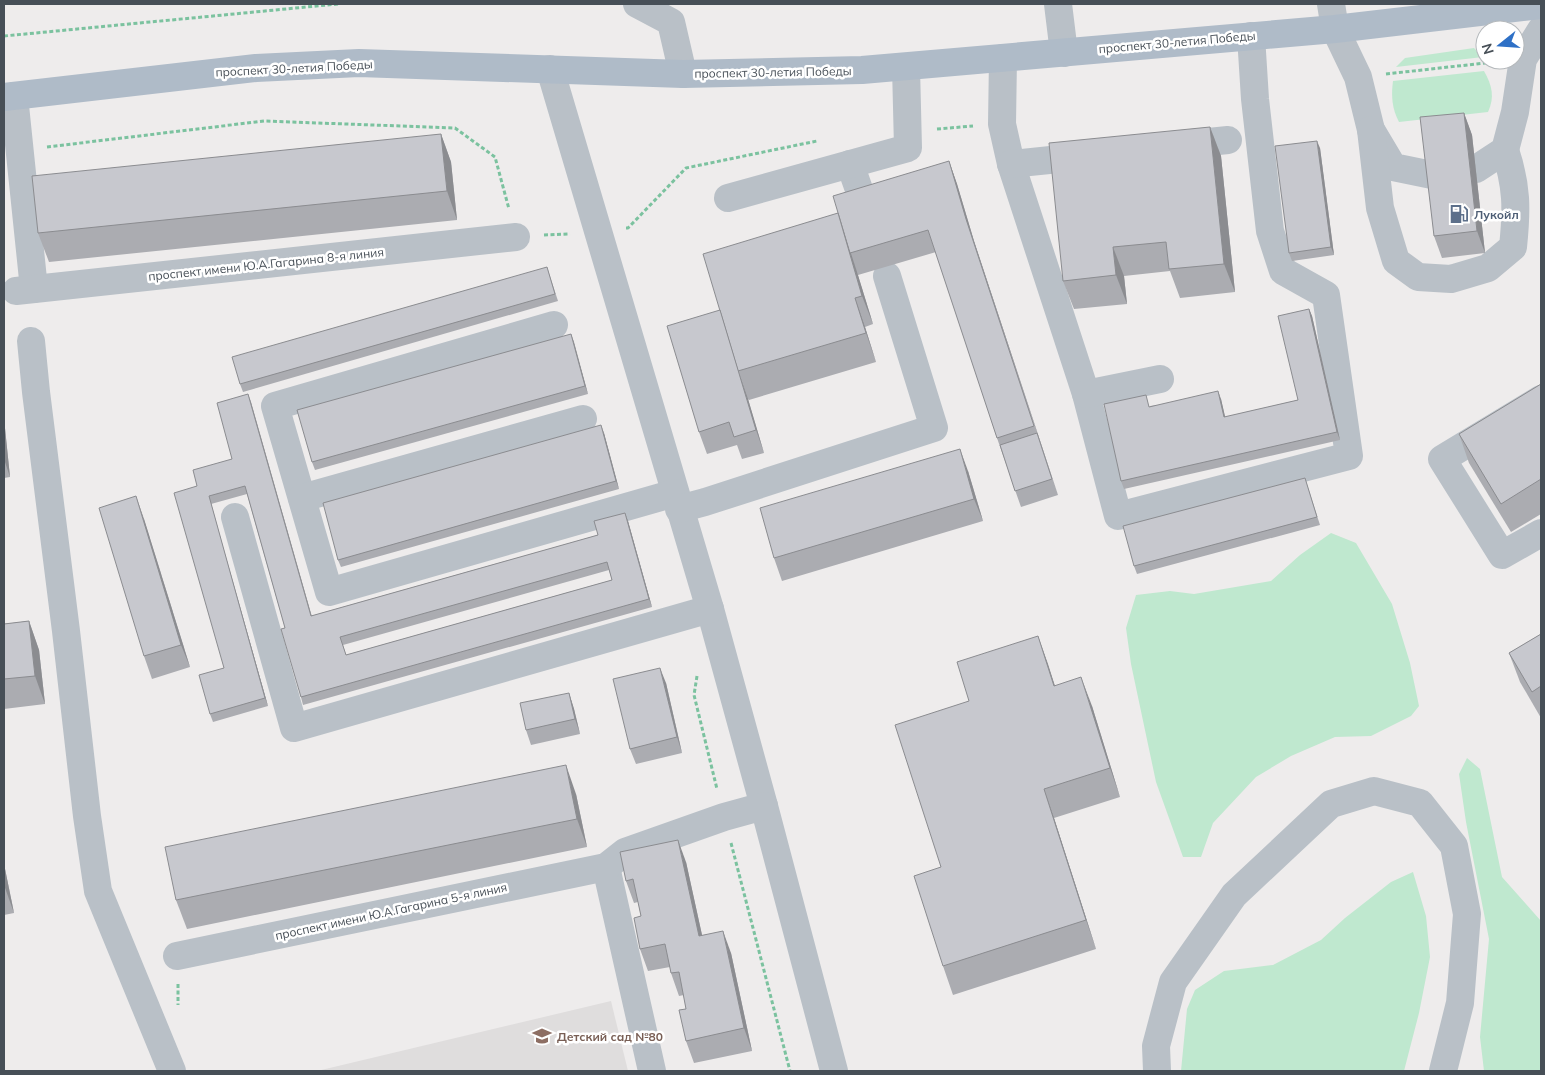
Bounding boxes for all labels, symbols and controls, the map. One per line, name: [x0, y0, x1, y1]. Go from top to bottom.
north arrow: [1475, 20, 1525, 70]
street label: проспект 30-летия Победы: [1098, 28, 1256, 56]
text: N: [1477, 41, 1498, 56]
street label: проспект 30-летия Победы: [215, 56, 373, 80]
street label: проспект 30-летия Победы: [694, 63, 852, 81]
fuel station icon: Лукойл: [1448, 203, 1470, 225]
place label: Лукойл: [1474, 207, 1519, 222]
street label: проспект имени Ю.А.Гагарина 8-я линия: [147, 244, 385, 284]
street label: проспект имени Ю.А.Гагарина 5-я линия: [274, 879, 508, 943]
school or university icon: Детский сад №80: [531, 1025, 553, 1047]
place label: Детский сад №80: [557, 1029, 663, 1044]

